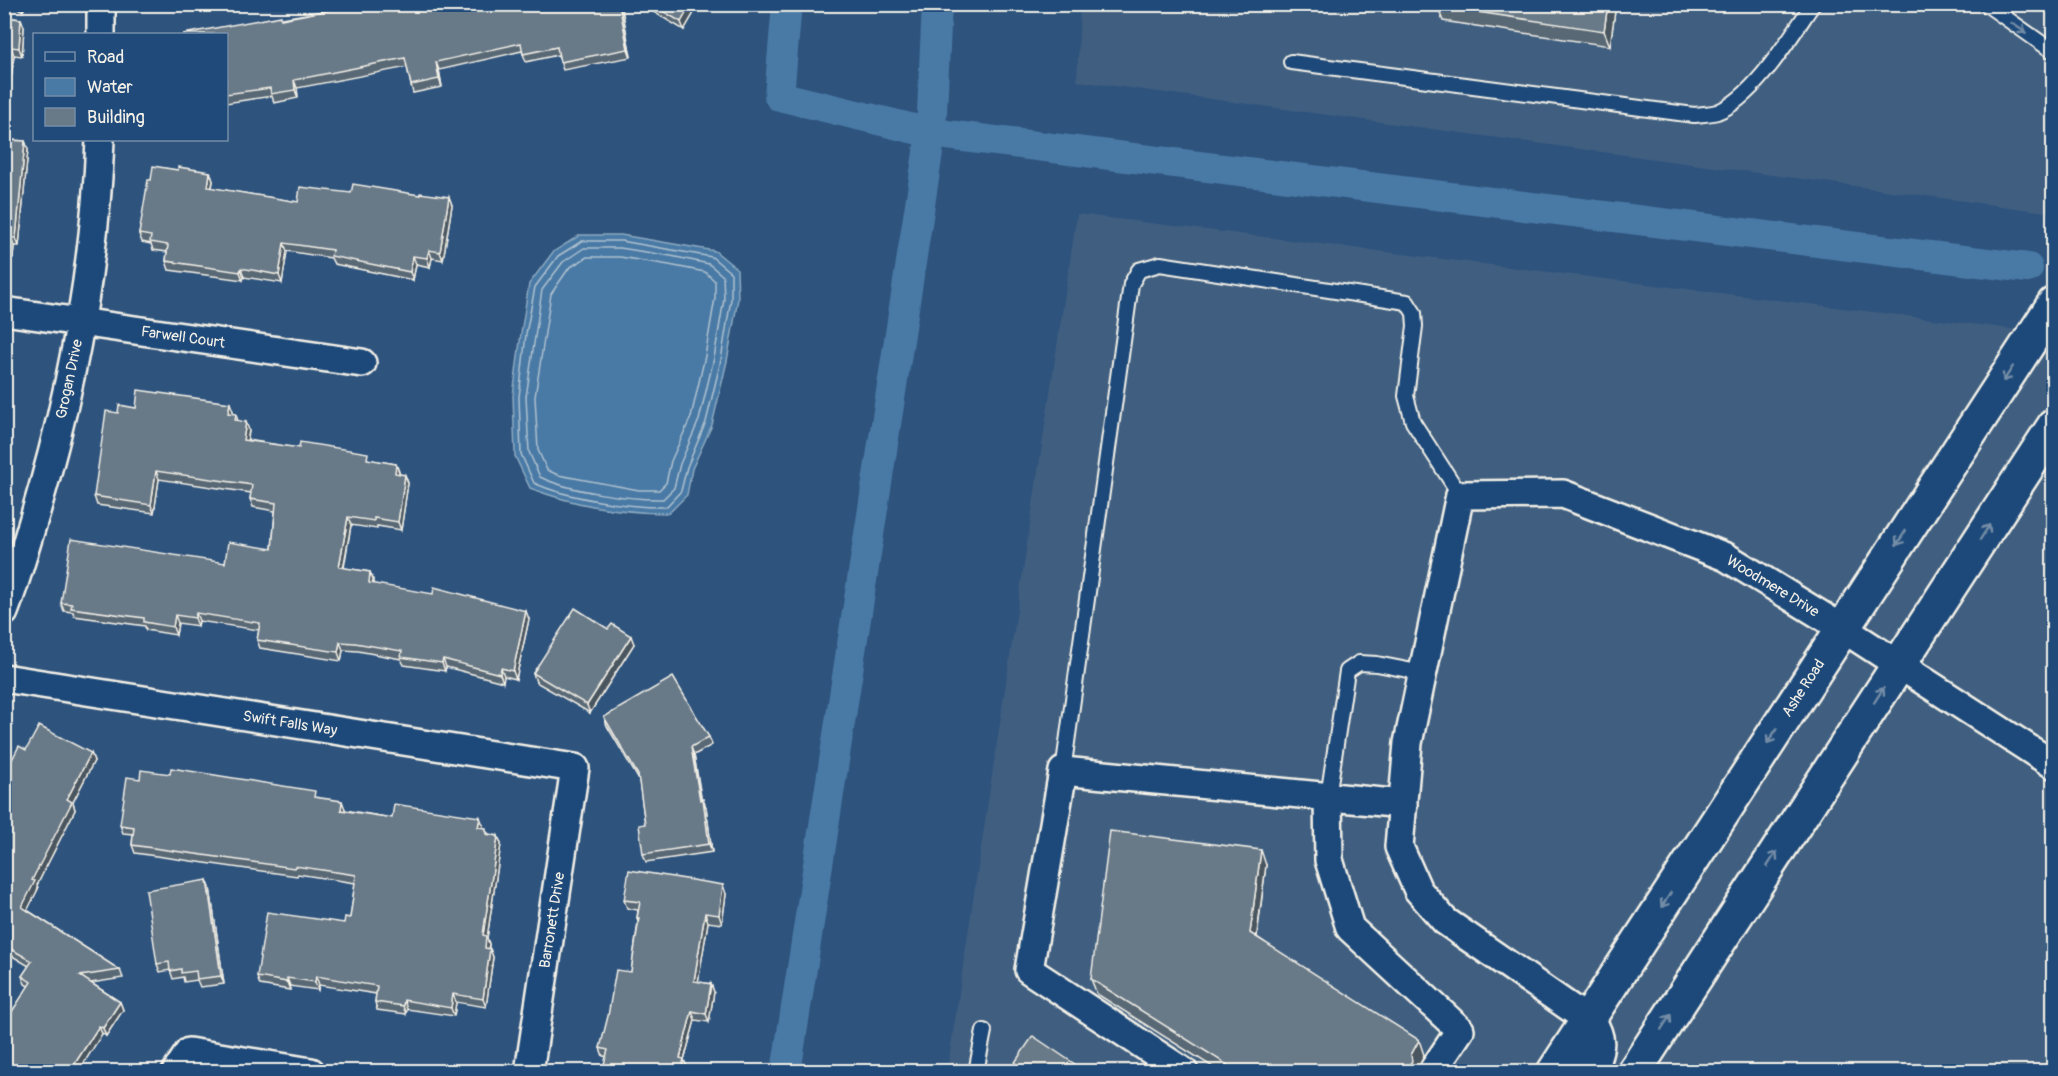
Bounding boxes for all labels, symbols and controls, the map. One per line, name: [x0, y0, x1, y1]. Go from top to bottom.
one-way arrow: [2011, 22, 2028, 35]
legend: [33, 33, 228, 141]
text: Road: [87, 46, 124, 69]
text: Water: [87, 76, 133, 99]
text: Building: [87, 106, 145, 129]
street label: Farwell Court: [140, 322, 227, 353]
street label: Grogan Drive: [52, 337, 87, 421]
one-way arrow: [2001, 366, 2014, 383]
one-way arrow: [1978, 523, 1991, 540]
one-way arrow: [1895, 529, 1907, 545]
street label: Woodmere Drive: [1723, 551, 1823, 622]
street label: Ashe Road: [1778, 656, 1829, 721]
one-way arrow: [1873, 687, 1885, 704]
street label: Swift Falls Way: [241, 707, 339, 740]
one-way arrow: [1765, 728, 1778, 745]
one-way arrow: [1767, 851, 1779, 868]
street label: Barronett Drive: [536, 870, 570, 969]
one-way arrow: [1659, 891, 1671, 908]
one-way arrow: [1660, 1014, 1673, 1031]

